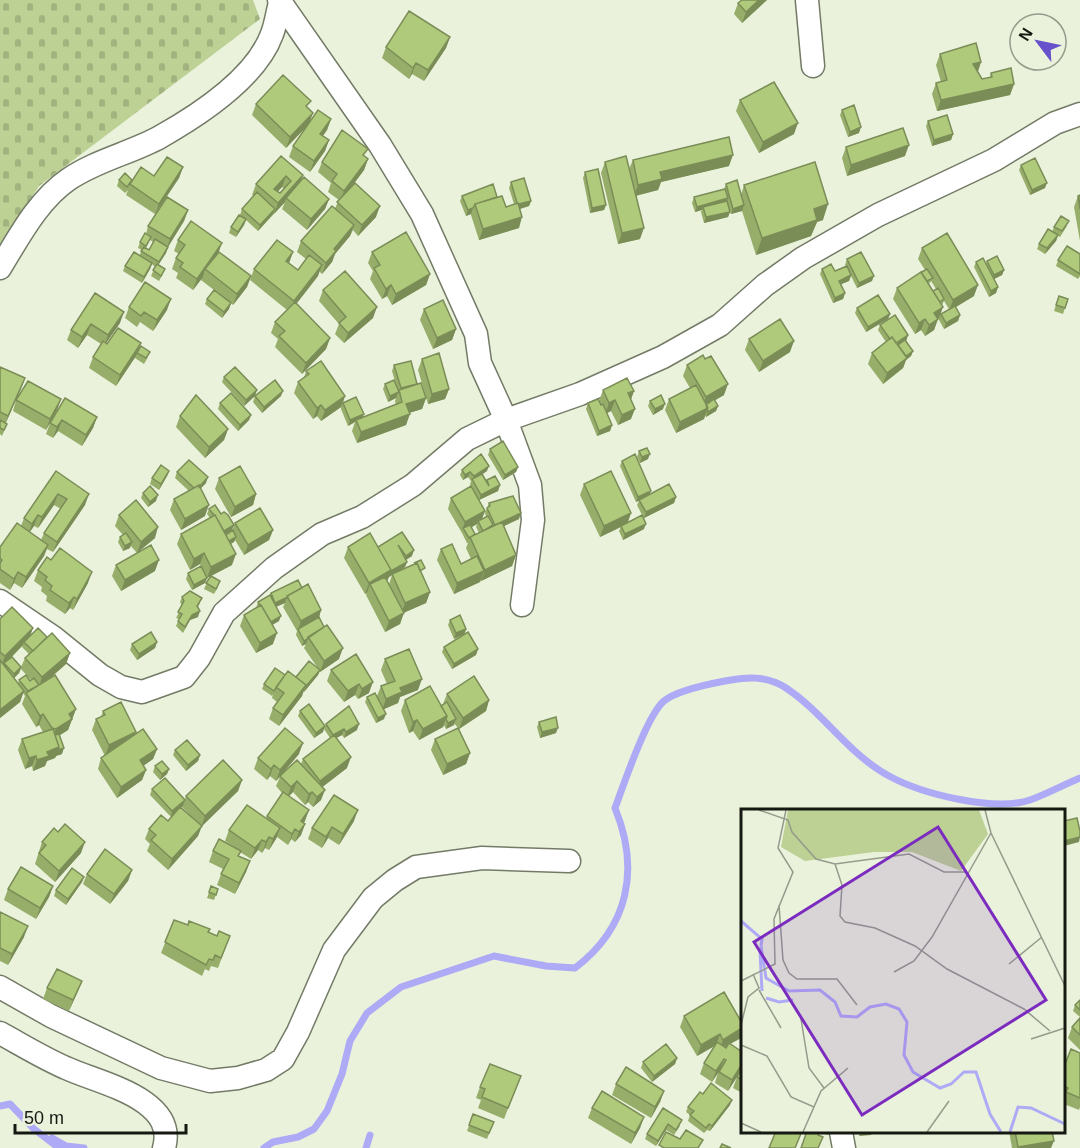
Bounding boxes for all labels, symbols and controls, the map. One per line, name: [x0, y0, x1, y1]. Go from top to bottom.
north arrow: [1008, 12, 1068, 72]
text: N: [1015, 25, 1036, 44]
inset map: [741, 809, 1065, 1133]
scale bar: [15, 1097, 186, 1135]
text: 50 m: [24, 1108, 64, 1128]

